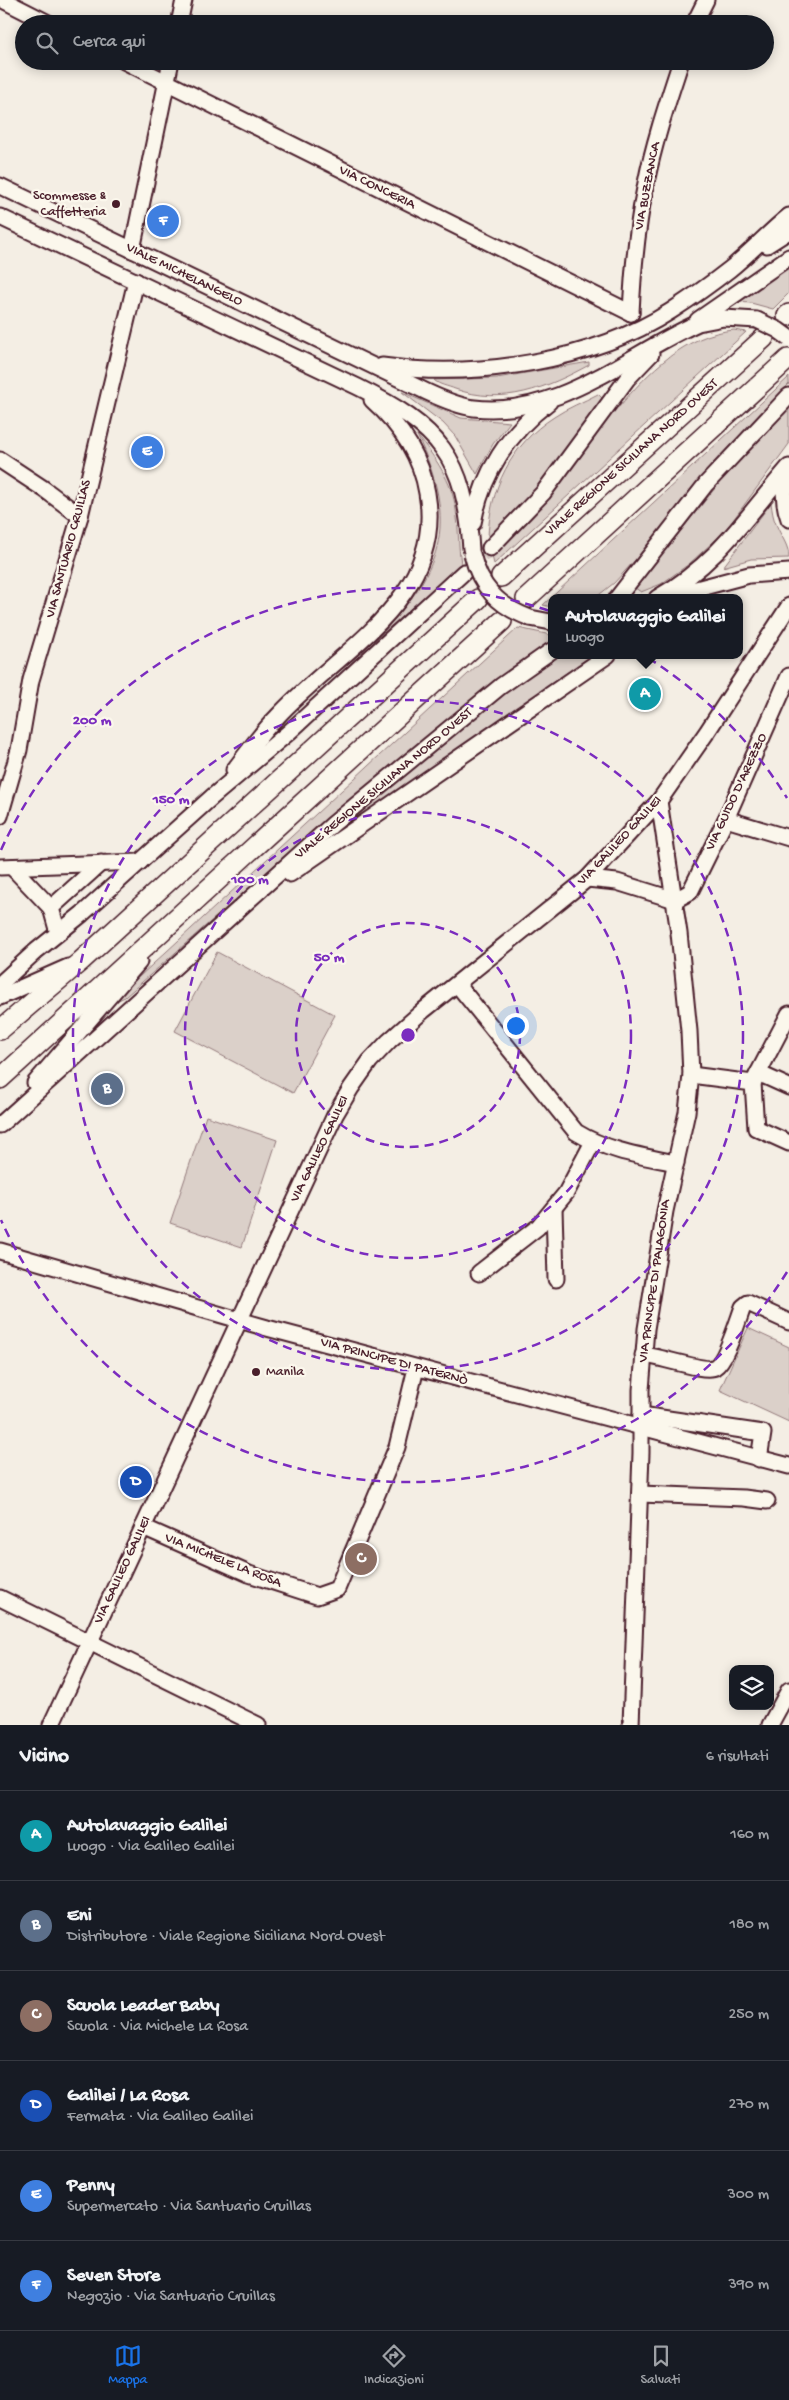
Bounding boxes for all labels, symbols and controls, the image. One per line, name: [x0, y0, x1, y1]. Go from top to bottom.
search box: [15, 15, 774, 70]
icon: search: [33, 29, 61, 57]
text: Cerca qui: [73, 31, 146, 54]
street label: VIA BUZZANCA: [631, 140, 665, 232]
street label: VIA CONCERIA: [335, 162, 419, 214]
place label: Scommesse & Caffetteria: [33, 188, 107, 221]
marker: Scommesse & Caffetteria: [110, 198, 122, 210]
pin: F: [147, 202, 179, 240]
street label: VIALE MICHELANGELO: [122, 239, 246, 311]
street label: VIALE REGIONE SICILIANA NORD OVEST: [541, 375, 722, 541]
pin: E: [131, 433, 163, 471]
street label: VIA SANTUARIO CRUILLAS: [42, 478, 96, 621]
popup: [548, 594, 743, 659]
text: Autolavaggio Galilei: [565, 606, 726, 629]
text: Luogo: [565, 629, 604, 648]
pin: A: [629, 675, 661, 713]
street label: VIALE REGIONE SICILIANA NORD OVEST: [291, 704, 477, 864]
text: 200 m: [73, 712, 112, 730]
street label: VIA GUIDO D'AREZZO: [702, 730, 772, 854]
text: 150 m: [152, 791, 190, 809]
street label: VIA GALILEO GALILEI: [573, 793, 666, 890]
text: 100 m: [230, 871, 269, 889]
text: 50 m: [314, 949, 345, 967]
your location: [503, 1013, 529, 1039]
centre of rings: [399, 1026, 417, 1044]
pin: B: [91, 1070, 123, 1108]
street label: VIA GALILEO GALILEI: [286, 1093, 353, 1206]
street label: VIA PRINCIPE DI PALAGONIA: [635, 1198, 675, 1364]
street label: VIA PRINCIPE DI PATERNÒ: [318, 1334, 470, 1390]
place label: Manila: [266, 1364, 305, 1381]
marker: Manila: [250, 1366, 262, 1378]
pin: D: [120, 1463, 152, 1501]
street label: VIA GALILEO GALILEI: [90, 1514, 155, 1627]
street label: VIA MICHELE LA ROSA: [161, 1529, 285, 1592]
pin: C: [345, 1540, 377, 1578]
map controls: [729, 1665, 774, 1710]
button: layers: [729, 1665, 774, 1710]
text: Vicino: [20, 1745, 69, 1770]
text: 6 risultati: [706, 1748, 769, 1767]
text: Autolavaggio Galilei: [67, 1815, 227, 1838]
text: A: [31, 1826, 41, 1845]
text: 160 m: [730, 1826, 769, 1845]
text: Luogo · Via Galileo Galilei: [67, 1838, 235, 1857]
text: Eni: [67, 1905, 92, 1928]
text: B: [32, 1916, 40, 1935]
text: 180 m: [730, 1916, 769, 1935]
text: Distributore · Viale Regione Siciliana Nord Ovest: [67, 1928, 385, 1947]
text: Scuola Leader Baby: [67, 1995, 219, 2018]
text: C: [32, 2006, 40, 2025]
text: 250 m: [729, 2006, 769, 2025]
text: Scuola · Via Michele La Rosa: [67, 2018, 248, 2037]
text: Galilei / La Rosa: [67, 2085, 189, 2108]
text: D: [31, 2096, 41, 2115]
text: 270 m: [729, 2096, 769, 2115]
text: Fermata · Via Galileo Galilei: [67, 2108, 253, 2127]
text: Penny: [67, 2175, 115, 2198]
text: E: [31, 2186, 41, 2205]
text: 300 m: [727, 2186, 769, 2205]
text: Supermercato · Via Santuario Cruillas: [67, 2198, 311, 2217]
text: Seven Store: [67, 2265, 160, 2288]
text: F: [32, 2276, 40, 2295]
text: 390 m: [728, 2276, 769, 2295]
text: Negozio · Via Santuario Cruillas: [67, 2288, 275, 2307]
tab: Mappa: [108, 2342, 147, 2389]
tab: Indicazioni: [364, 2342, 424, 2389]
tab: Salvati: [641, 2342, 681, 2389]

